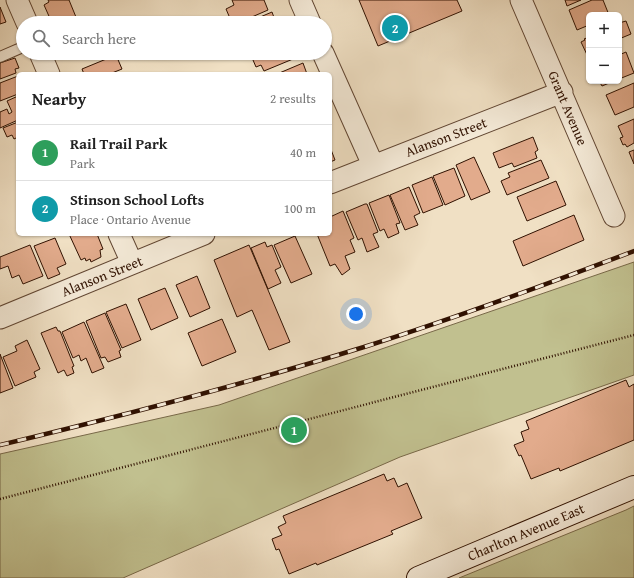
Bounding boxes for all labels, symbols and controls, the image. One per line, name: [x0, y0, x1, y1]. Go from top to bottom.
map controls: [586, 12, 622, 84]
button: +: [586, 12, 622, 48]
pin: 2: [382, 13, 408, 43]
search box: [16, 16, 332, 60]
icon: search: [30, 27, 52, 49]
text: Search here: [62, 28, 136, 49]
button: −: [586, 48, 622, 84]
street label: Grant Avenue: [543, 68, 593, 149]
text: Nearby: [32, 86, 86, 111]
text: 2 results: [270, 89, 316, 108]
street label: Alanson Street: [402, 112, 490, 162]
text: Rail Trail Park: [70, 133, 167, 154]
text: 1: [42, 143, 48, 162]
text: 40 m: [290, 143, 316, 162]
text: Park: [70, 154, 95, 173]
text: Stinson School Lofts: [70, 189, 204, 210]
text: 2: [42, 199, 48, 218]
text: 100 m: [284, 199, 316, 218]
text: Place · Ontario Avenue: [70, 210, 191, 229]
street label: Alanson Street: [58, 251, 146, 301]
your location: [346, 304, 366, 324]
pin: 1: [281, 415, 307, 445]
street label: Charlton Avenue East: [465, 498, 588, 566]

